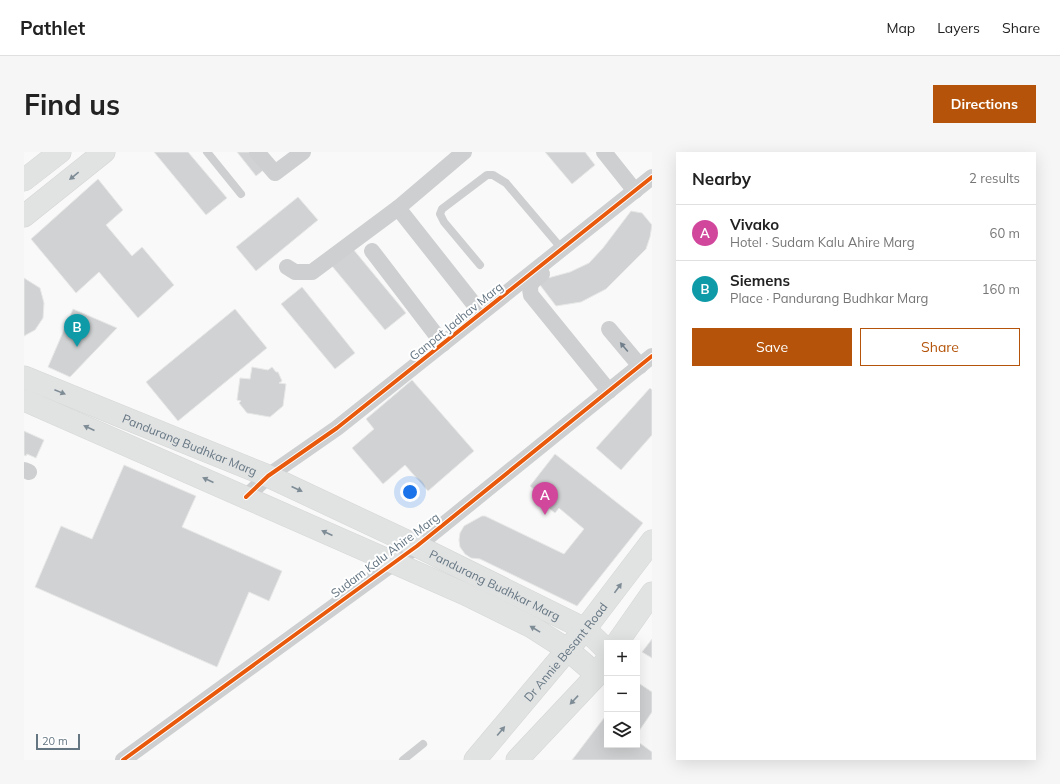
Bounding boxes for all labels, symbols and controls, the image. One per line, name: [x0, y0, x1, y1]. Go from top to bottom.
text: Pathlet: [20, 16, 85, 40]
text: Map: [886, 19, 915, 37]
text: Layers: [937, 19, 980, 37]
text: Share: [1002, 19, 1040, 37]
button: Directions: [933, 85, 1036, 123]
text: Find us: [24, 87, 120, 122]
text: Nearby: [692, 168, 751, 189]
text: 2 results: [969, 170, 1020, 186]
one-way arrow: [68, 172, 79, 181]
text: Vivako: [730, 215, 779, 234]
text: A: [700, 225, 710, 241]
text: 60 m: [990, 225, 1020, 241]
text: Hotel · Sudam Kalu Ahire Marg: [730, 234, 915, 250]
text: Siemens: [730, 271, 790, 290]
street label: Ganpat Jadhav Marg: [406, 279, 506, 363]
text: B: [701, 281, 709, 297]
text: 160 m: [982, 281, 1020, 297]
text: Place · Pandurang Budhkar Marg: [730, 290, 928, 306]
pin: B: [64, 314, 90, 347]
button: Save: [692, 328, 852, 366]
button: Share: [860, 328, 1020, 366]
one-way arrow: [620, 342, 629, 353]
one-way arrow: [55, 389, 67, 395]
street label: Pandurang Budhkar Marg: [120, 410, 259, 478]
one-way arrow: [83, 425, 95, 432]
one-way arrow: [202, 477, 214, 483]
your location: [400, 482, 420, 502]
pin: A: [532, 482, 558, 515]
one-way arrow: [291, 486, 303, 492]
street label: Sudam Kalu Ahire Marg: [328, 509, 442, 601]
one-way arrow: [321, 530, 333, 536]
street label: Pandurang Budhkar Marg: [427, 546, 563, 623]
one-way arrow: [614, 582, 622, 593]
street label: Dr Annie Besant Road: [520, 599, 610, 704]
one-way arrow: [529, 626, 541, 633]
map controls: [604, 640, 640, 748]
button: +: [604, 640, 640, 676]
button: −: [604, 676, 640, 712]
one-way arrow: [569, 695, 579, 705]
button: layers: [604, 712, 640, 748]
one-way arrow: [496, 725, 505, 736]
scale bar: [36, 732, 80, 751]
text: 20 m: [42, 734, 68, 748]

